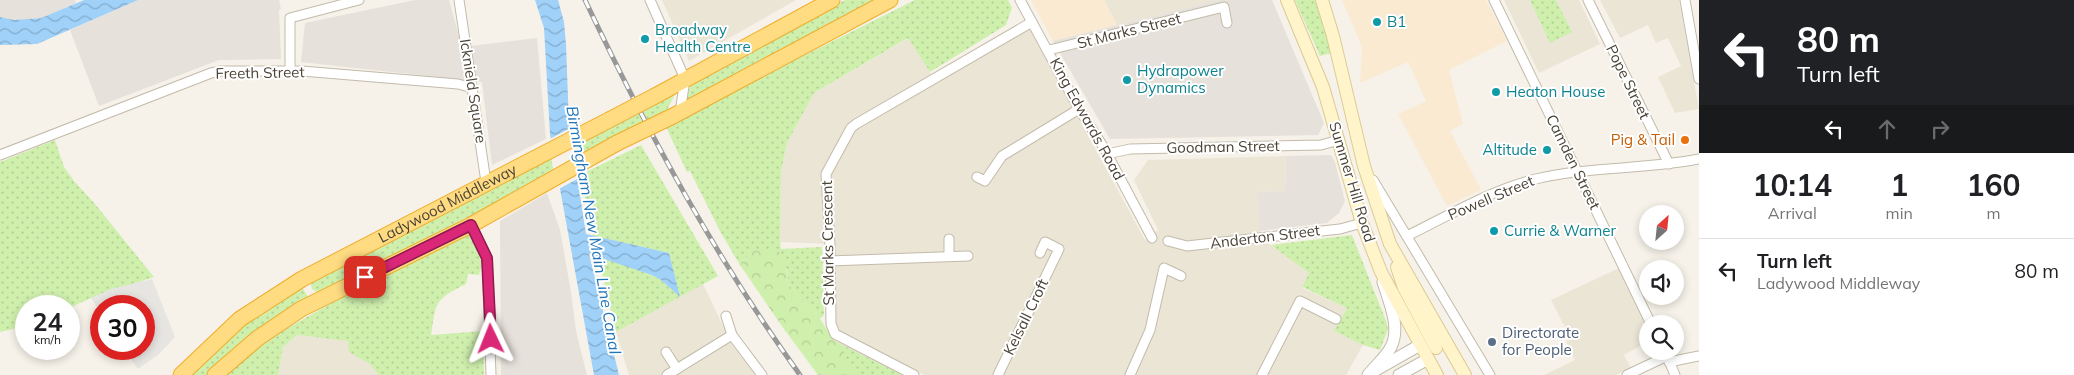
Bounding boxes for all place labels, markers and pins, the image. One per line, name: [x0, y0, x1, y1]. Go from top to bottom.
place label: B1: [1387, 12, 1406, 31]
marker: B1: [1371, 16, 1383, 28]
place label: Broadway Health Centre: [655, 20, 751, 56]
marker: Broadway Health Centre: [639, 33, 651, 45]
place label: Hydrapower Dynamics: [1137, 61, 1224, 97]
marker: Hydrapower Dynamics: [1121, 74, 1133, 86]
place label: Heaton House: [1506, 82, 1605, 101]
marker: Heaton House: [1490, 86, 1502, 98]
place label: Pig & Tail: [1611, 130, 1675, 149]
marker: Pig & Tail: [1679, 134, 1691, 146]
place label: Altitude: [1483, 140, 1537, 159]
marker: Altitude: [1541, 144, 1553, 156]
place label: Currie & Warner: [1504, 221, 1616, 240]
marker: Currie & Warner: [1488, 225, 1500, 237]
pin: [344, 256, 386, 298]
place label: Directorate for People: [1502, 323, 1579, 359]
marker: Directorate for People: [1486, 336, 1498, 348]

